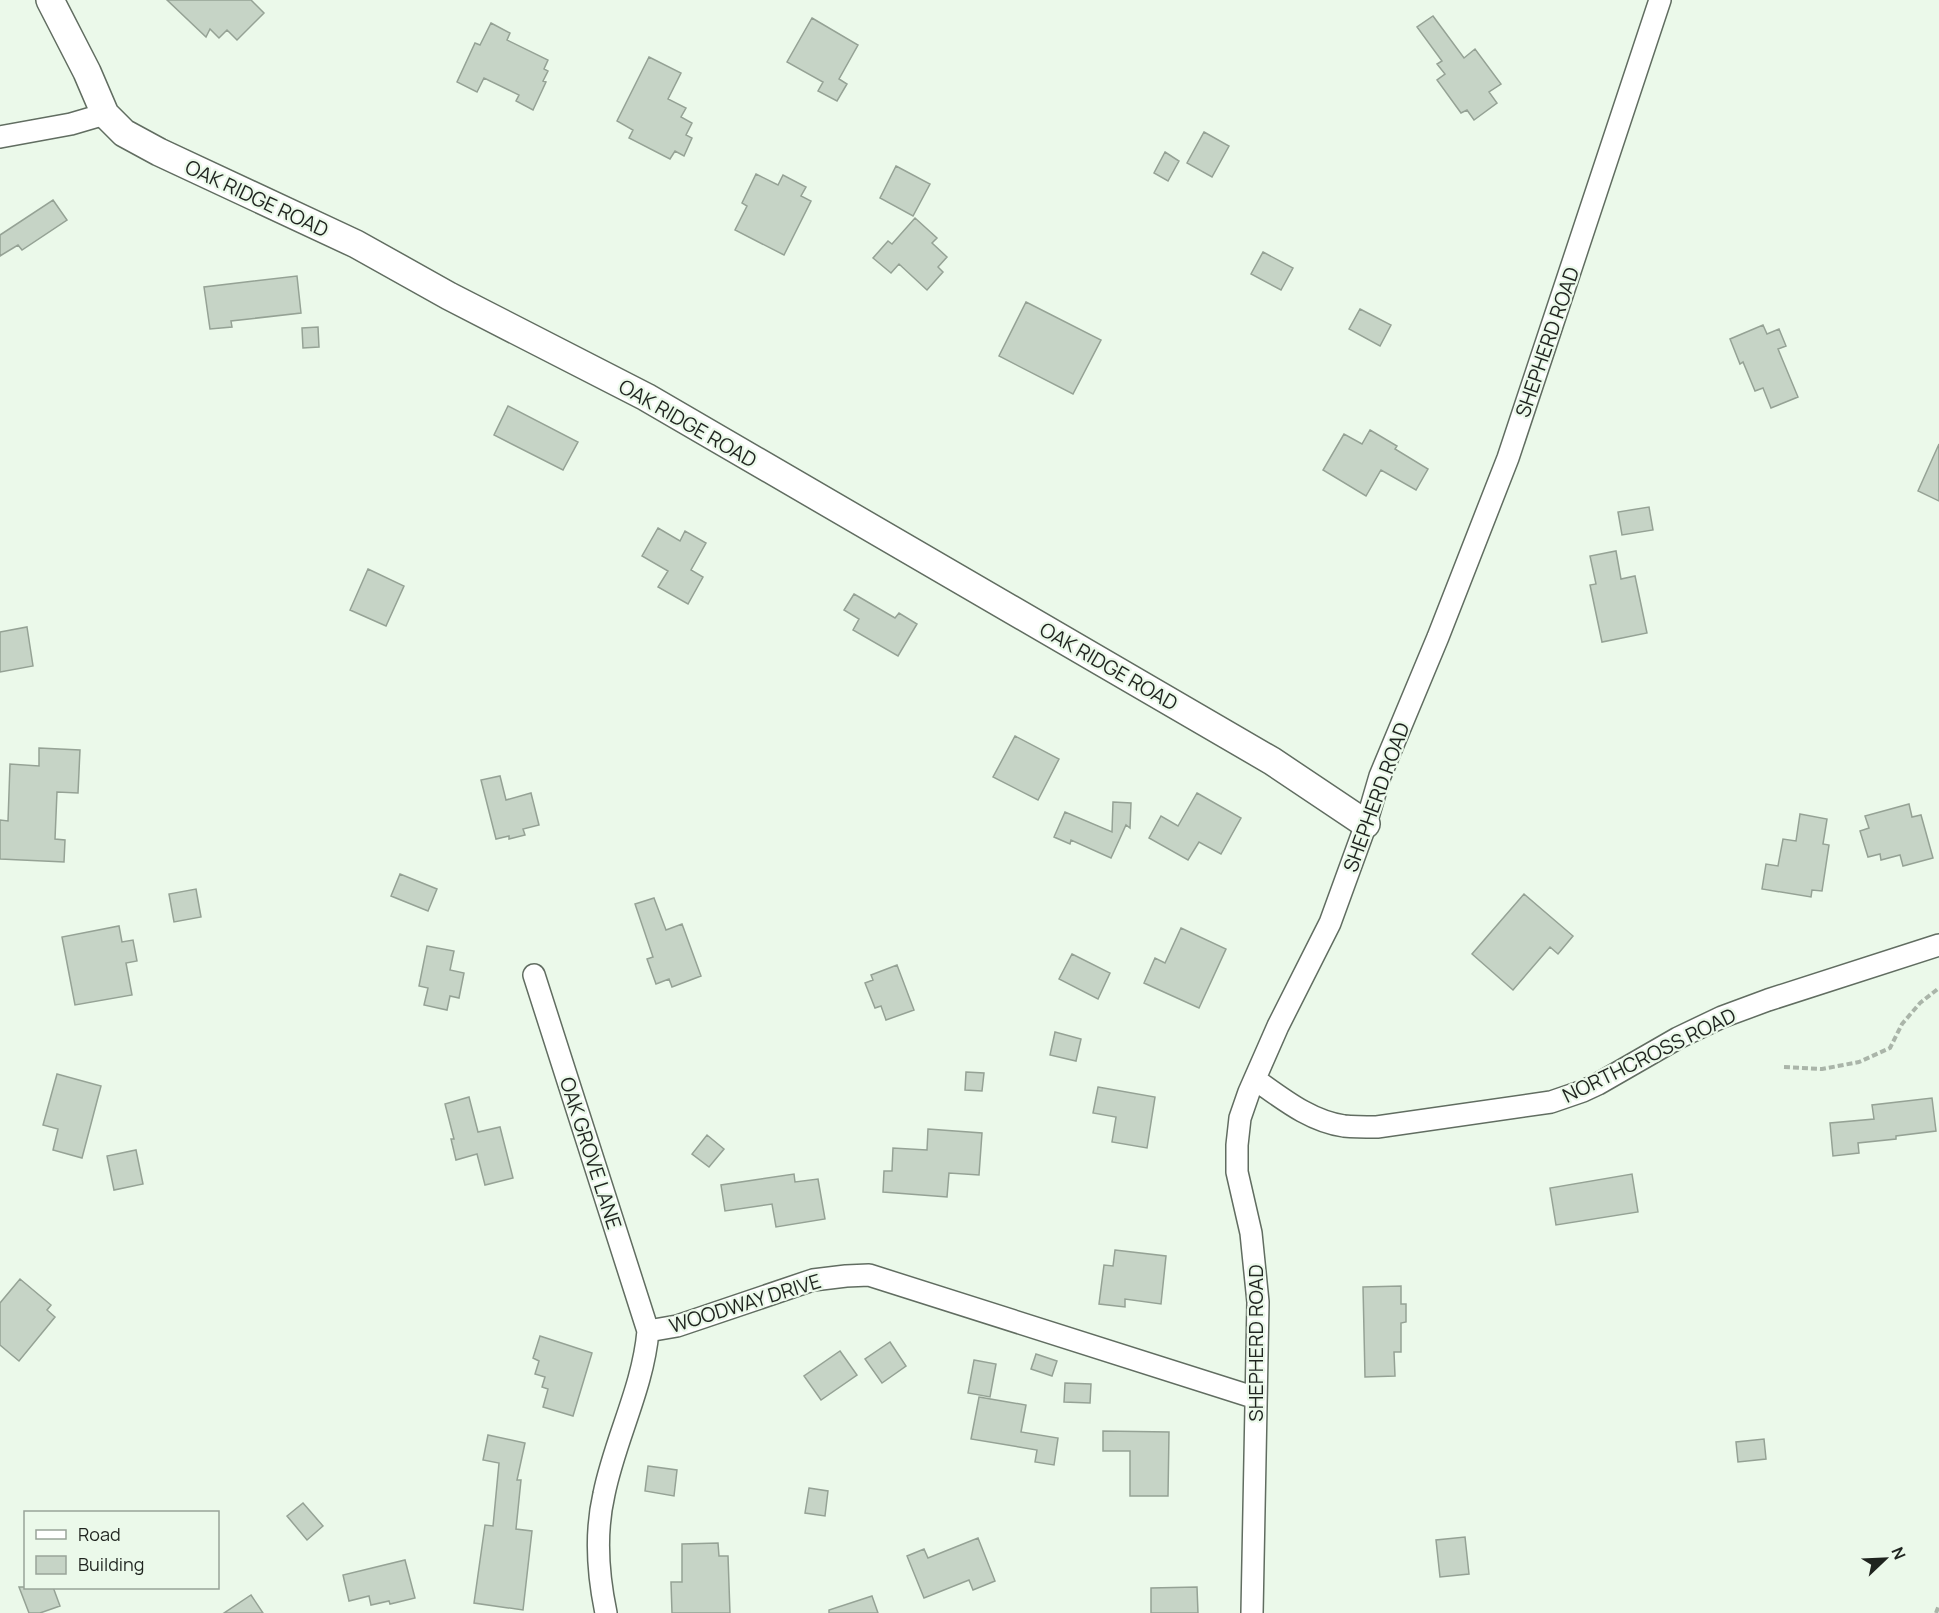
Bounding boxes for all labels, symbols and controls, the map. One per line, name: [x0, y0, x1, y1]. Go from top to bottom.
street label: OAK RIDGE ROAD: [181, 153, 333, 243]
street label: SHEPHERD ROAD: [1509, 263, 1585, 421]
street label: OAK RIDGE ROAD: [614, 373, 762, 473]
street label: OAK RIDGE ROAD: [1035, 616, 1183, 716]
street label: SHEPHERD ROAD: [1336, 718, 1416, 876]
street label: NORTHCROSS ROAD: [1558, 1001, 1740, 1109]
street label: OAK GROVE LANE: [554, 1074, 628, 1232]
street label: SHEPHERD ROAD: [1242, 1264, 1269, 1422]
street label: WOODWAY DRIVE: [666, 1267, 824, 1339]
legend: [24, 1511, 219, 1589]
text: Road: [78, 1522, 121, 1546]
north arrow: [1855, 1529, 1915, 1589]
text: N: [1886, 1544, 1911, 1563]
text: Building: [78, 1552, 144, 1576]

